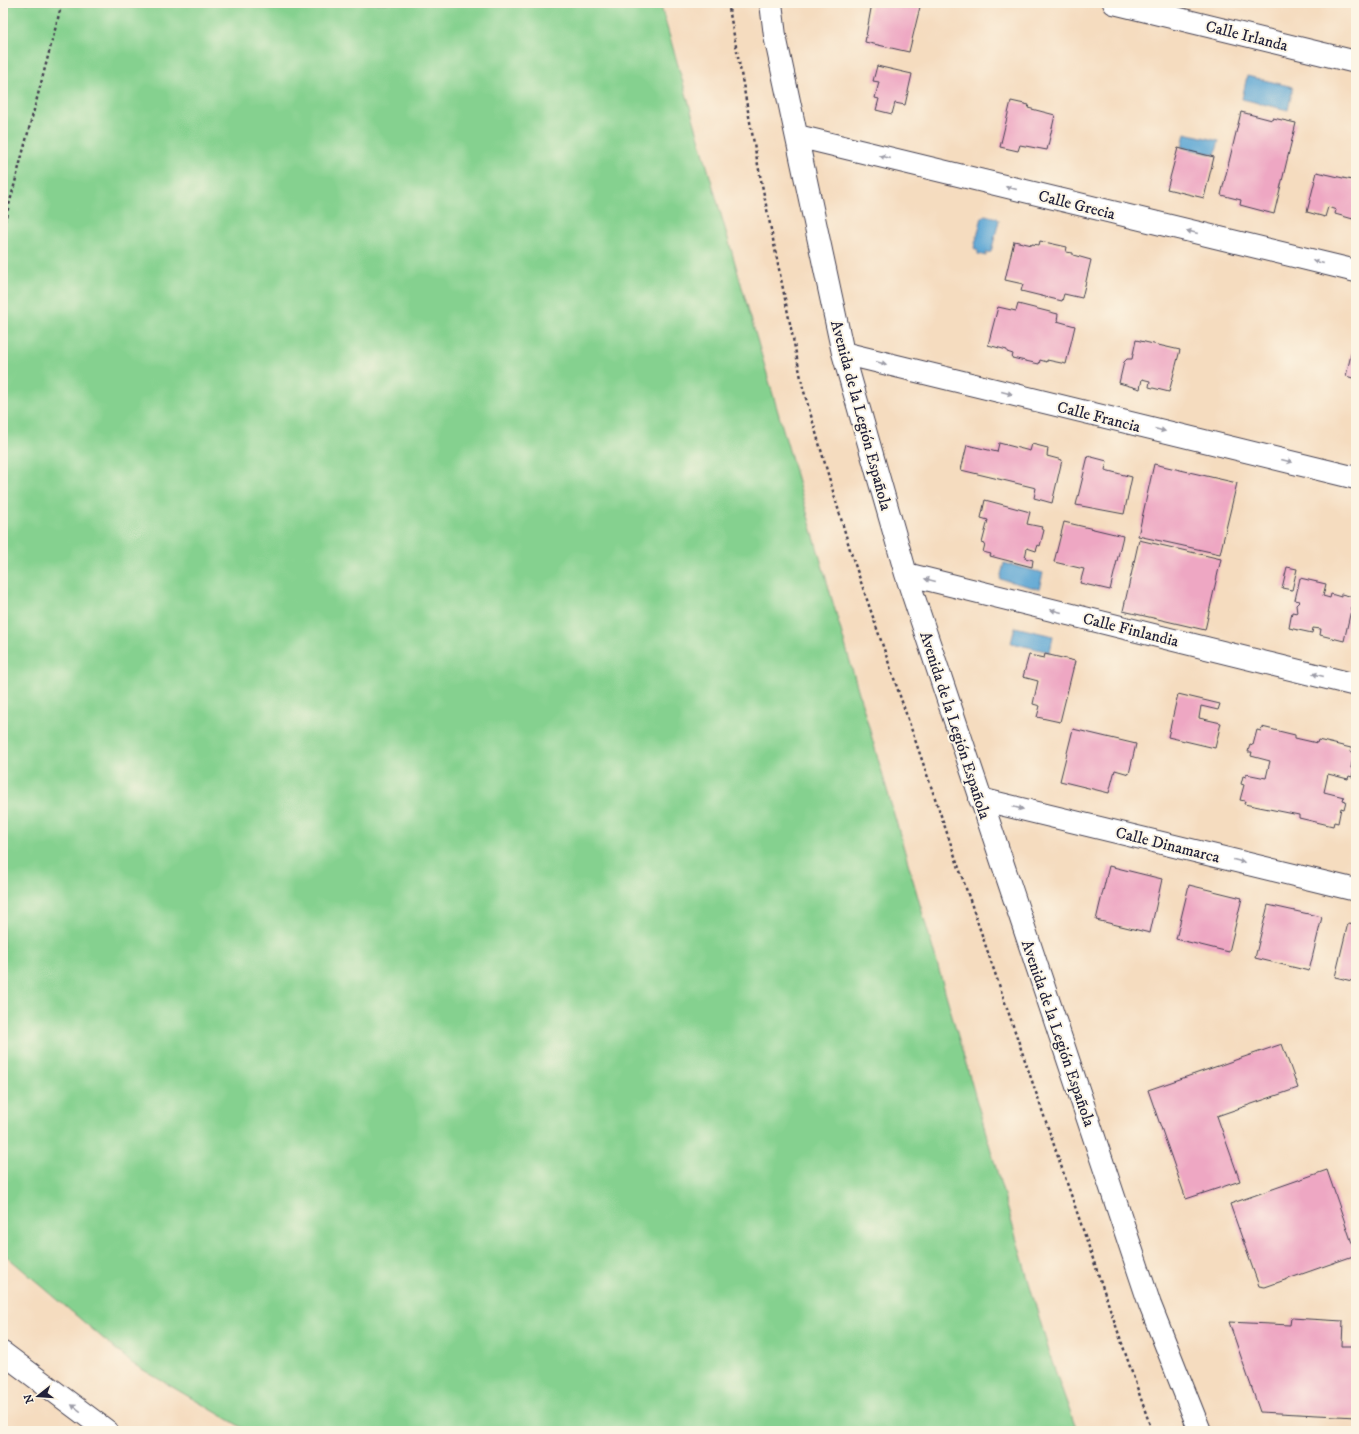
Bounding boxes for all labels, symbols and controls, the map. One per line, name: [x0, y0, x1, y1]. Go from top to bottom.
street label: Calle Irlanda: [1203, 16, 1290, 56]
one-way arrow: [878, 154, 891, 160]
one-way arrow: [1005, 184, 1017, 190]
street label: Calle Grecia: [1036, 186, 1118, 224]
one-way arrow: [1186, 228, 1198, 234]
one-way arrow: [1312, 259, 1324, 265]
street label: Avenida de la Legión Española: [826, 318, 896, 513]
one-way arrow: [874, 360, 887, 366]
one-way arrow: [1001, 391, 1013, 397]
street label: Calle Francia: [1055, 397, 1143, 437]
one-way arrow: [1154, 428, 1167, 434]
one-way arrow: [1281, 458, 1293, 464]
one-way arrow: [923, 577, 935, 583]
one-way arrow: [1050, 608, 1062, 614]
street label: Calle Finlandia: [1081, 608, 1181, 652]
street label: Avenida de la Legión Española: [915, 629, 995, 822]
one-way arrow: [1312, 672, 1324, 678]
one-way arrow: [1012, 805, 1024, 811]
street label: Calle Dinamarca: [1114, 822, 1222, 868]
one-way arrow: [1233, 859, 1246, 865]
street label: Avenida de la Legión Española: [1017, 937, 1099, 1129]
north arrow: [18, 1376, 58, 1416]
text: N: [21, 1392, 37, 1405]
one-way arrow: [70, 1404, 81, 1412]

